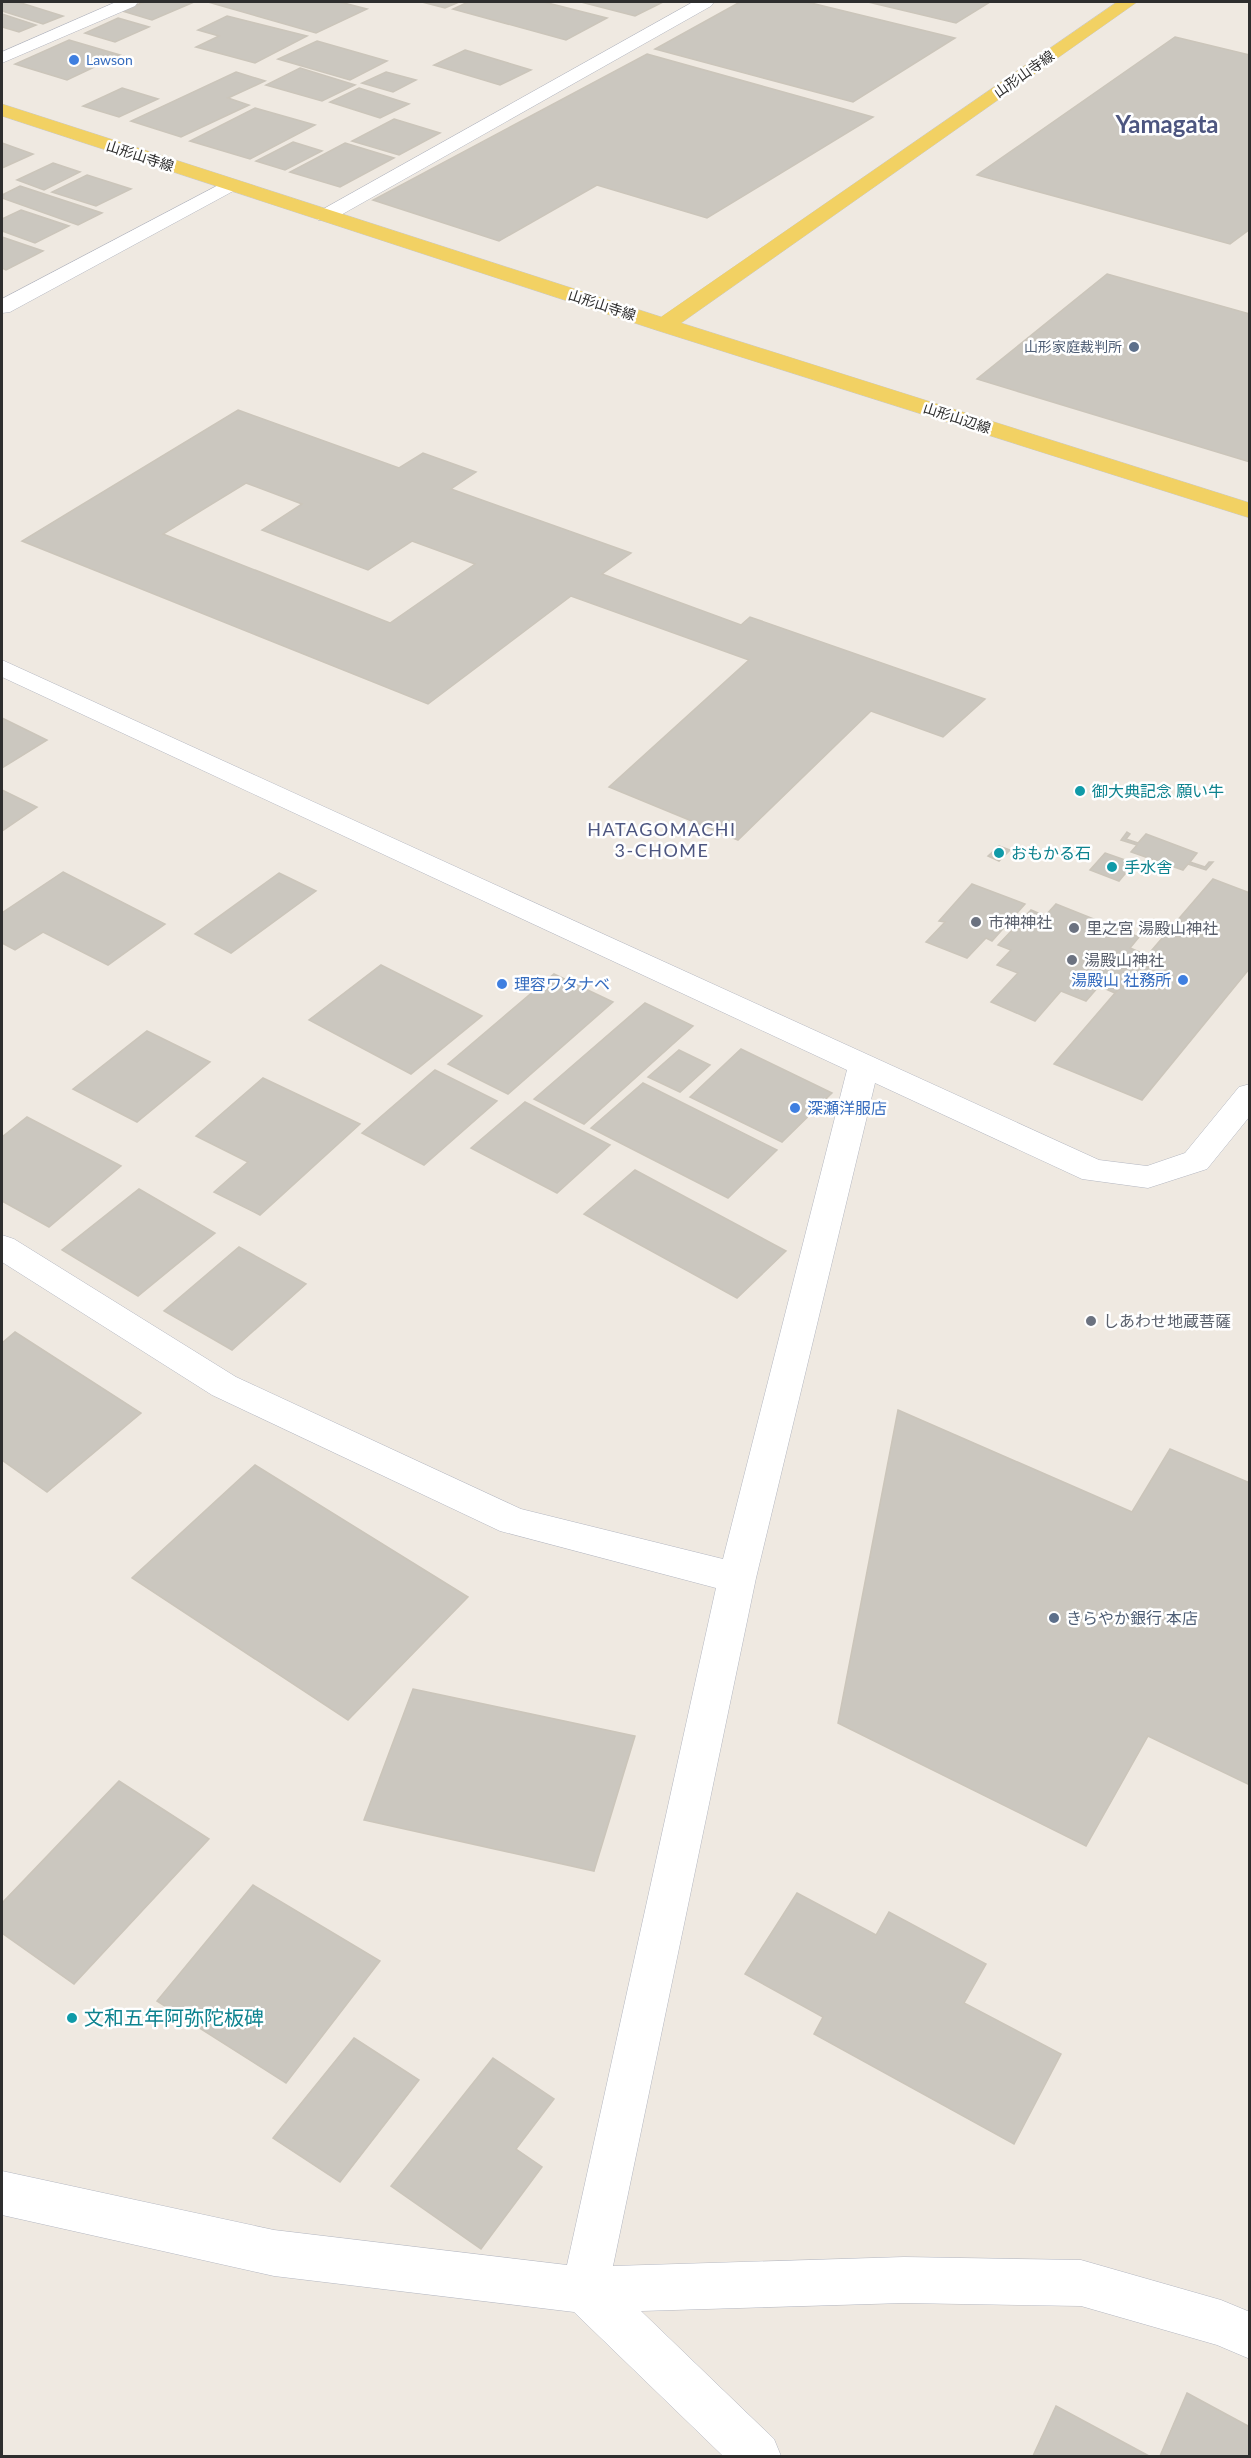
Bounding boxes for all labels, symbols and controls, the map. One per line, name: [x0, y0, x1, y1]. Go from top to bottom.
street label: 山形山寺線: [990, 47, 1057, 101]
place label: Lawson: [86, 51, 133, 68]
marker: Lawson: [67, 53, 81, 67]
district label: Yamagata: [1114, 109, 1219, 138]
street label: 山形山寺線: [104, 137, 176, 174]
street label: 山形山寺線: [566, 286, 638, 323]
place label: 山形家庭裁判所: [1024, 338, 1122, 355]
marker: 山形家庭裁判所: [1127, 340, 1141, 354]
street label: 山形山辺線: [921, 399, 993, 436]
place label: 御大典記念 願い牛: [1092, 781, 1224, 800]
marker: 御大典記念 願い牛: [1073, 784, 1087, 798]
district label: HATAGOMACHI 3-CHOME: [587, 818, 737, 861]
place label: おもかる石: [1011, 843, 1091, 862]
marker: おもかる石: [992, 846, 1006, 860]
place label: 手水舎: [1124, 857, 1172, 876]
marker: 手水舎: [1105, 860, 1119, 874]
place label: 市神神社: [988, 912, 1052, 931]
marker: 市神神社: [969, 915, 983, 929]
place label: 里之宮 湯殿山神社: [1086, 918, 1218, 937]
marker: 里之宮 湯殿山神社: [1067, 921, 1081, 935]
place label: 湯殿山神社: [1084, 950, 1164, 969]
marker: 湯殿山神社: [1065, 953, 1079, 967]
place label: 湯殿山 社務所: [1071, 970, 1171, 989]
marker: 湯殿山 社務所: [1176, 973, 1190, 987]
place label: 理容ワタナベ: [514, 974, 610, 993]
marker: 理容ワタナベ: [495, 977, 509, 991]
place label: 深瀬洋服店: [807, 1098, 887, 1117]
marker: 深瀬洋服店: [788, 1101, 802, 1115]
place label: しあわせ地蔵菩薩: [1103, 1311, 1231, 1330]
marker: しあわせ地蔵菩薩: [1084, 1314, 1098, 1328]
place label: きらやか銀行 本店: [1066, 1608, 1198, 1627]
marker: きらやか銀行 本店: [1047, 1611, 1061, 1625]
place label: 文和五年阿弥陀板碑: [84, 2005, 264, 2029]
marker: 文和五年阿弥陀板碑: [65, 2011, 79, 2025]

